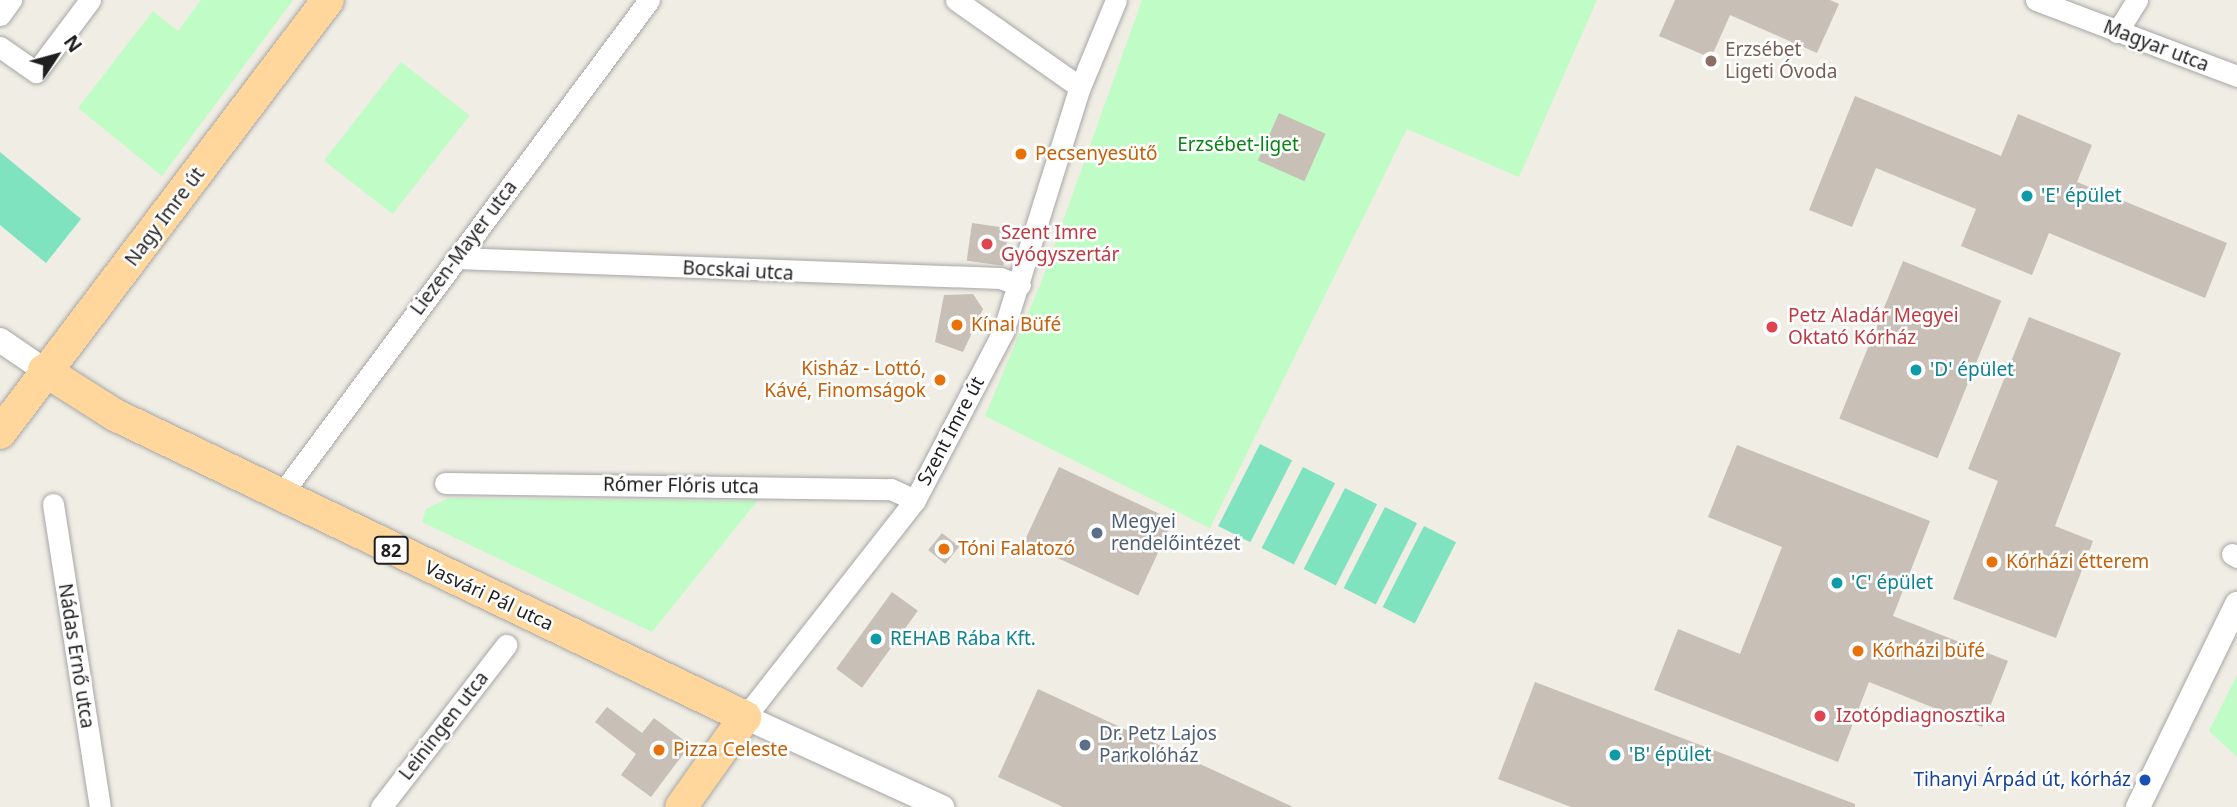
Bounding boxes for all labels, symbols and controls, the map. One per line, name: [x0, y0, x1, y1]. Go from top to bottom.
street label: Magyar utca: [2100, 15, 2212, 77]
north arrow: [21, 21, 91, 91]
text: N: [58, 30, 88, 58]
place label: Erzsébet Ligeti Óvoda: [1725, 39, 1837, 83]
marker: Erzsébet Ligeti Óvoda: [1703, 53, 1719, 69]
park label: Erzsébet-liget: [1177, 134, 1299, 156]
place label: Pecsenyesütő: [1035, 143, 1157, 165]
marker: Pecsenyesütő: [1013, 146, 1029, 162]
street label: Nagy Imre út: [121, 163, 209, 271]
street label: Liezen-Mayer utca: [406, 176, 522, 320]
place label: 'E' épület: [2041, 185, 2122, 207]
marker: 'E' épület: [2019, 188, 2035, 204]
place label: Szent Imre Gyógyszertár: [1001, 222, 1119, 266]
marker: Szent Imre Gyógyszertár: [979, 236, 995, 252]
street label: Bocskai utca: [682, 257, 794, 285]
place label: Petz Aladár Megyei Oktató Kórház: [1788, 305, 1959, 349]
place label: Kínai Büfé: [971, 314, 1061, 336]
marker: Kínai Büfé: [949, 317, 965, 333]
marker: Petz Aladár Megyei Oktató Kórház: [1762, 317, 1782, 337]
place label: Kisház - Lottó, Kávé, Finomságok: [764, 358, 926, 402]
place label: 'D' épület: [1930, 359, 2014, 381]
marker: 'D' épület: [1908, 362, 1924, 378]
marker: Kisház - Lottó, Kávé, Finomságok: [932, 372, 948, 388]
street label: Szent Imre út: [913, 373, 989, 489]
street label: Rómer Flóris utca: [603, 473, 759, 499]
place label: Megyei rendelőintézet: [1111, 511, 1240, 555]
marker: Megyei rendelőintézet: [1089, 525, 1105, 541]
road number: 82: [374, 536, 408, 564]
place label: Tóni Falatozó: [958, 538, 1075, 560]
marker: Tóni Falatozó: [936, 541, 952, 557]
place label: Kórházi étterem: [2006, 551, 2149, 573]
marker: Kórházi étterem: [1984, 554, 2000, 570]
street label: Vasvári Pál utca: [421, 556, 557, 636]
place label: 'C' épület: [1851, 572, 1933, 594]
marker: 'C' épület: [1829, 575, 1845, 591]
street label: Nádas Ernő utca: [53, 582, 99, 730]
place label: REHAB Rába Kft.: [890, 628, 1036, 650]
marker: REHAB Rába Kft.: [868, 631, 884, 647]
place label: Kórházi büfé: [1872, 640, 1985, 662]
marker: Kórházi büfé: [1850, 643, 1866, 659]
street label: Leiningen utca: [395, 667, 493, 785]
place label: Izotópdiagnosztika: [1836, 705, 2006, 727]
marker: Izotópdiagnosztika: [1810, 706, 1830, 726]
place label: Dr. Petz Lajos Parkolóház: [1099, 723, 1217, 767]
marker: Dr. Petz Lajos Parkolóház: [1077, 737, 1093, 753]
place label: Pizza Celeste: [673, 739, 788, 761]
marker: Pizza Celeste: [651, 742, 667, 758]
place label: 'B' épület: [1629, 744, 1711, 766]
marker: 'B' épület: [1607, 747, 1623, 763]
place label: Tihanyi Árpád út, kórház: [1913, 769, 2131, 791]
marker: Tihanyi Árpád út, kórház: [2137, 772, 2153, 788]

